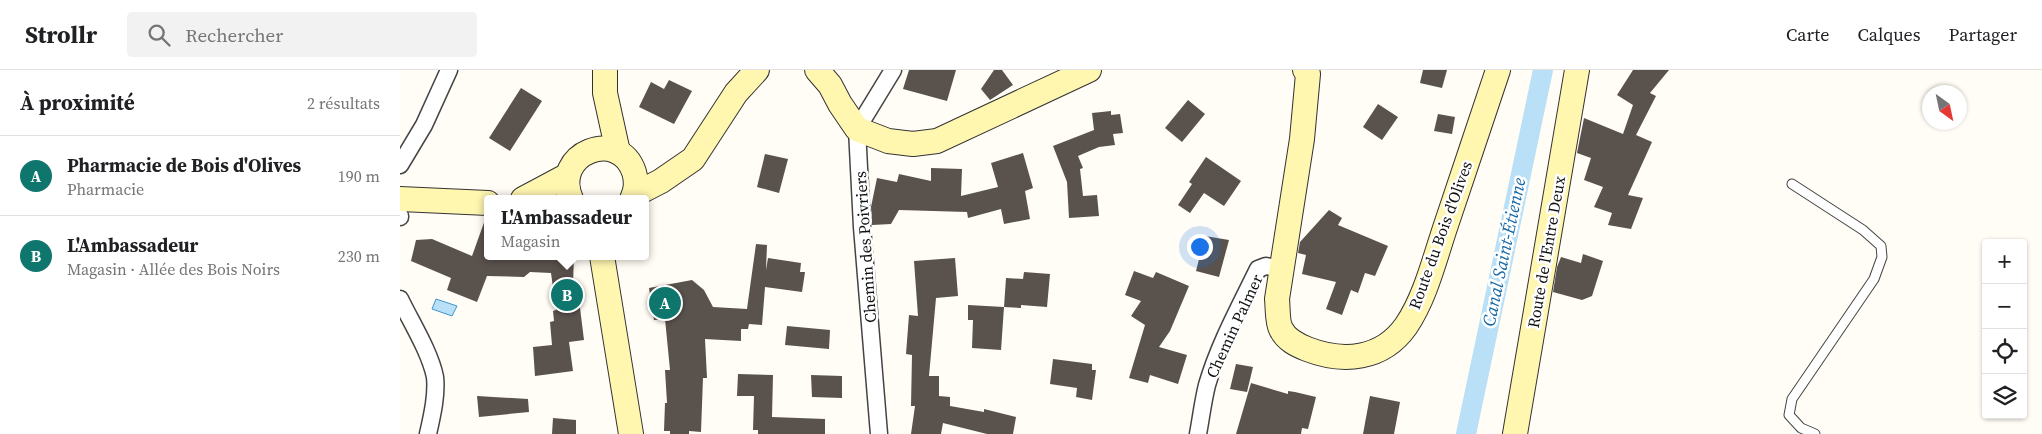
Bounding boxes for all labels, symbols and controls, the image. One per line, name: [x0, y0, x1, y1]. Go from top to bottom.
search box: [127, 12, 477, 57]
text: Strollr: [25, 18, 97, 51]
icon: search: [145, 21, 173, 49]
text: Rechercher: [185, 22, 283, 48]
text: Carte: [1786, 22, 1829, 47]
text: Calques: [1857, 22, 1921, 47]
text: Partager: [1949, 22, 2017, 47]
north arrow: [1922, 85, 1967, 130]
text: À proximité: [20, 88, 135, 117]
text: 2 résultats: [307, 92, 380, 114]
text: Pharmacie de Bois d'Olives: [67, 152, 301, 178]
street label: Route du Bois d'Olives: [1403, 158, 1477, 312]
text: A: [31, 165, 41, 187]
text: 190 m: [338, 165, 380, 187]
street label: Chemin des Poivriers: [849, 170, 881, 324]
street label: Route de l'Entre Deux: [1522, 174, 1570, 330]
water label: Canal Saint-Étienne: [1476, 175, 1532, 328]
text: Pharmacie: [67, 178, 144, 200]
popup: [484, 195, 649, 260]
text: L'Ambassadeur: [501, 204, 632, 230]
text: Magasin: [501, 230, 560, 252]
text: L'Ambassadeur: [67, 232, 198, 258]
your location: [1187, 234, 1213, 260]
map controls: [1982, 239, 2027, 419]
button: +: [1982, 239, 2027, 284]
text: B: [31, 245, 41, 267]
text: 230 m: [338, 245, 380, 267]
text: Magasin · Allée des Bois Noirs: [67, 258, 280, 280]
street label: Chemin Palmer: [1200, 270, 1268, 381]
pin: B: [551, 276, 583, 314]
pin: A: [649, 284, 681, 322]
button: −: [1982, 284, 2027, 329]
button: locate: [1982, 329, 2027, 374]
button: layers: [1982, 374, 2027, 419]

